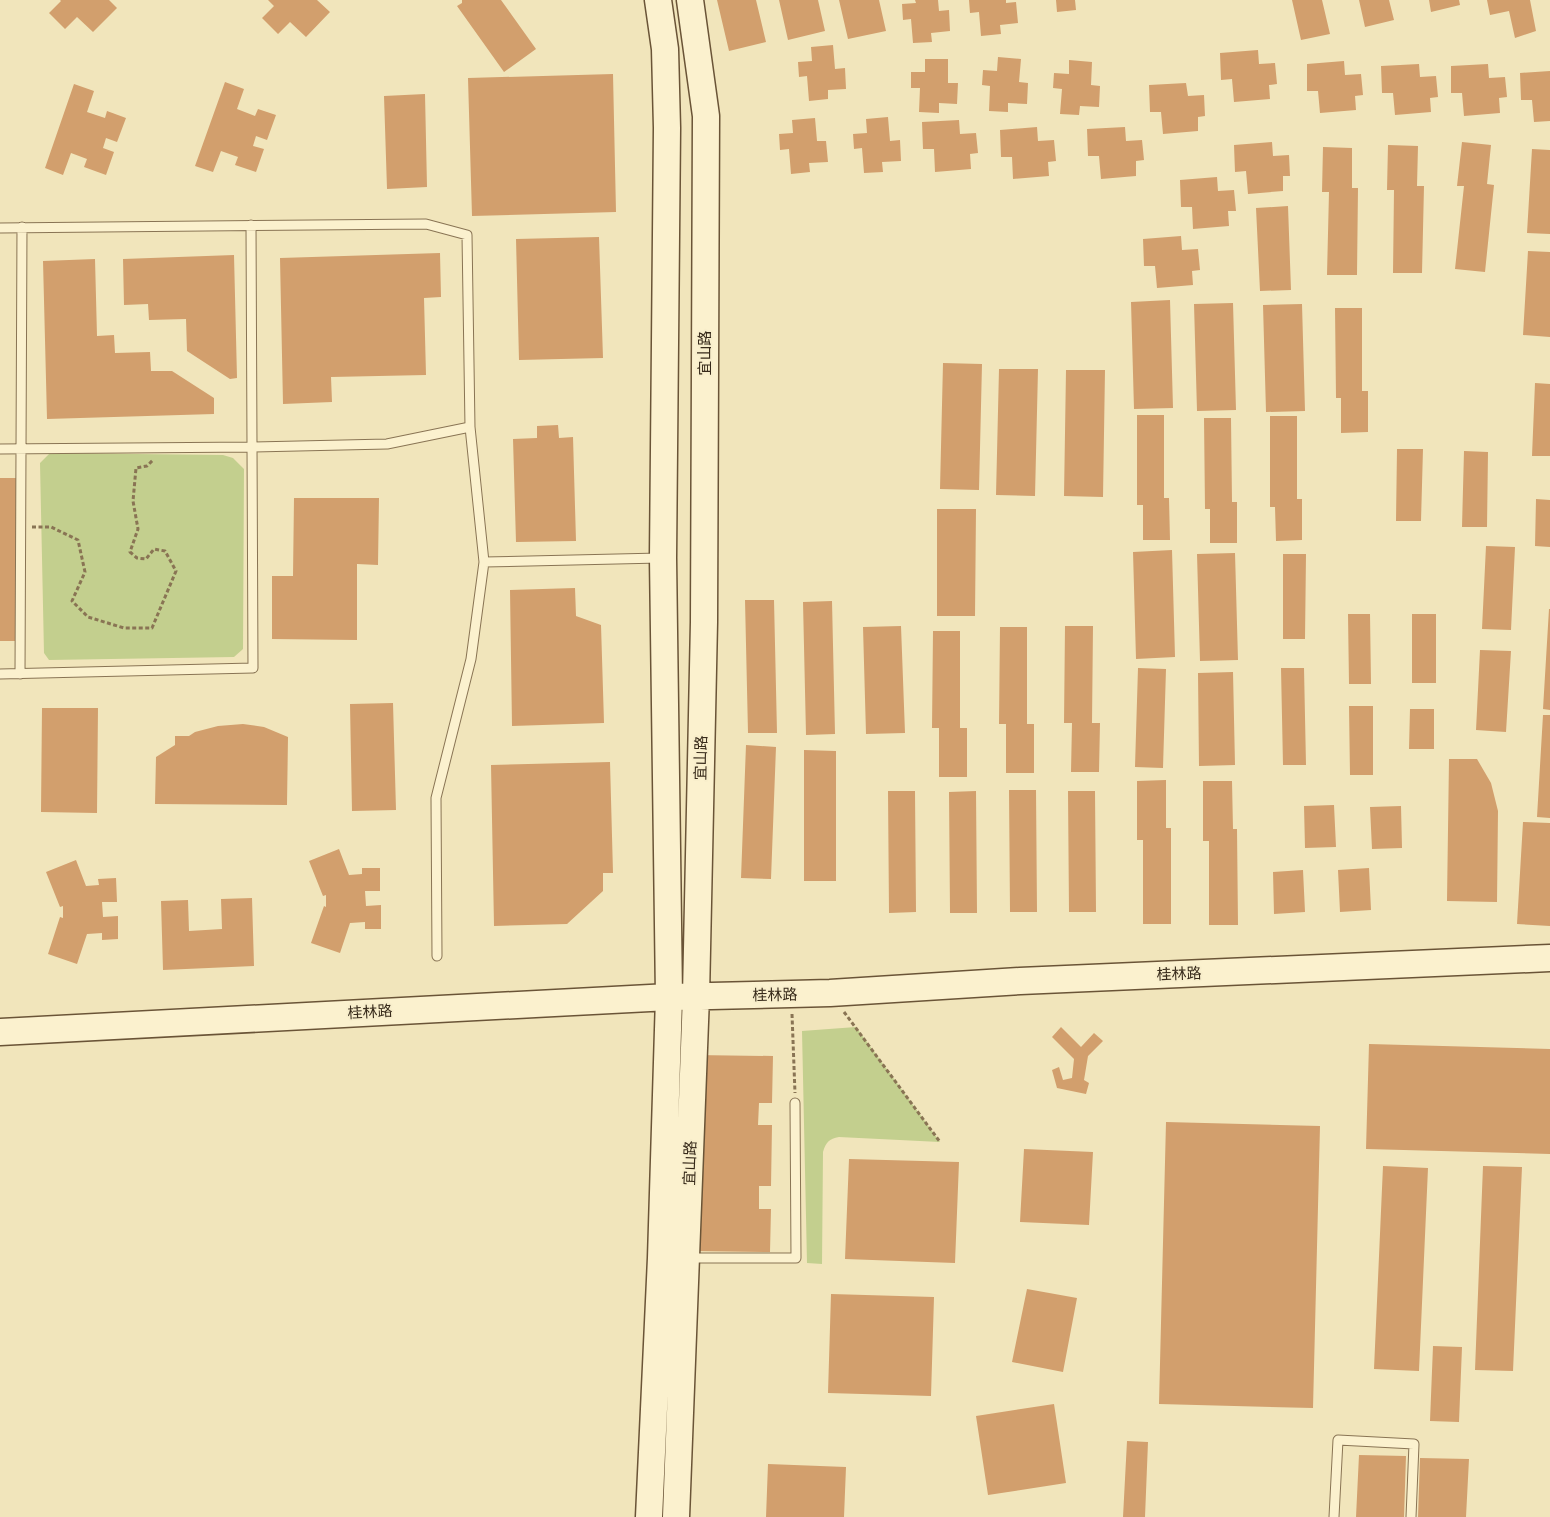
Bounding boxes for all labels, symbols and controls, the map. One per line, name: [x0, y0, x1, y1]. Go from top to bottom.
street label: 宜山路: [692, 330, 715, 376]
street label: 宜山路: [688, 735, 711, 781]
street label: 桂林路: [1156, 960, 1202, 985]
street label: 桂林路: [752, 982, 798, 1005]
street label: 桂林路: [347, 998, 393, 1023]
street label: 宜山路: [676, 1140, 701, 1186]

